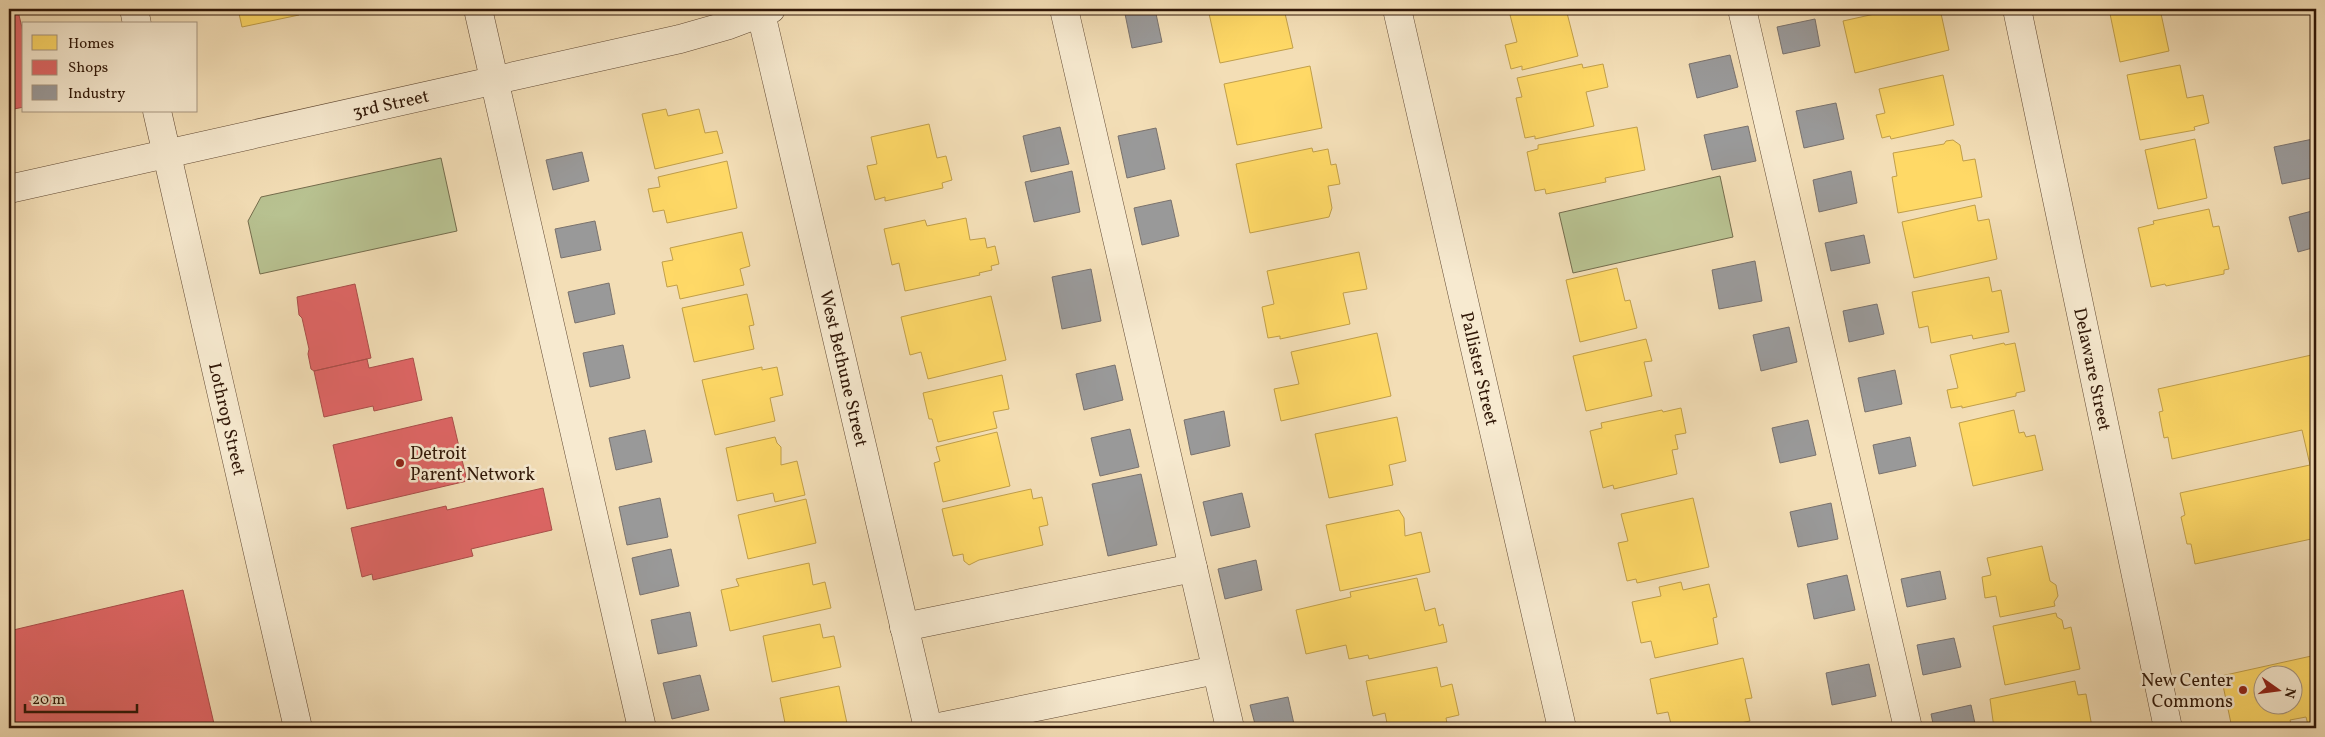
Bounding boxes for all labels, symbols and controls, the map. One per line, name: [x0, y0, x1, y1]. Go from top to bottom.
legend: [22, 22, 198, 112]
text: Homes: [68, 34, 114, 55]
text: Shops: [68, 58, 108, 79]
text: Industry: [68, 84, 125, 105]
street label: 3rd Street: [350, 84, 432, 126]
street label: West Bethune Street: [812, 288, 873, 449]
street label: Delaware Street: [2066, 306, 2116, 433]
street label: Pallister Street: [1453, 309, 1503, 429]
street label: Lothrop Street: [201, 361, 251, 478]
place label: Detroit Parent Network: [410, 442, 535, 488]
marker: Detroit Parent Network: [394, 457, 406, 469]
north arrow: [2252, 664, 2302, 714]
place label: New Center Commons: [2141, 669, 2233, 715]
scale bar: [25, 682, 138, 714]
marker: New Center Commons: [2237, 684, 2249, 696]
text: N: [2279, 686, 2300, 700]
text: 20 m: [32, 690, 65, 711]

